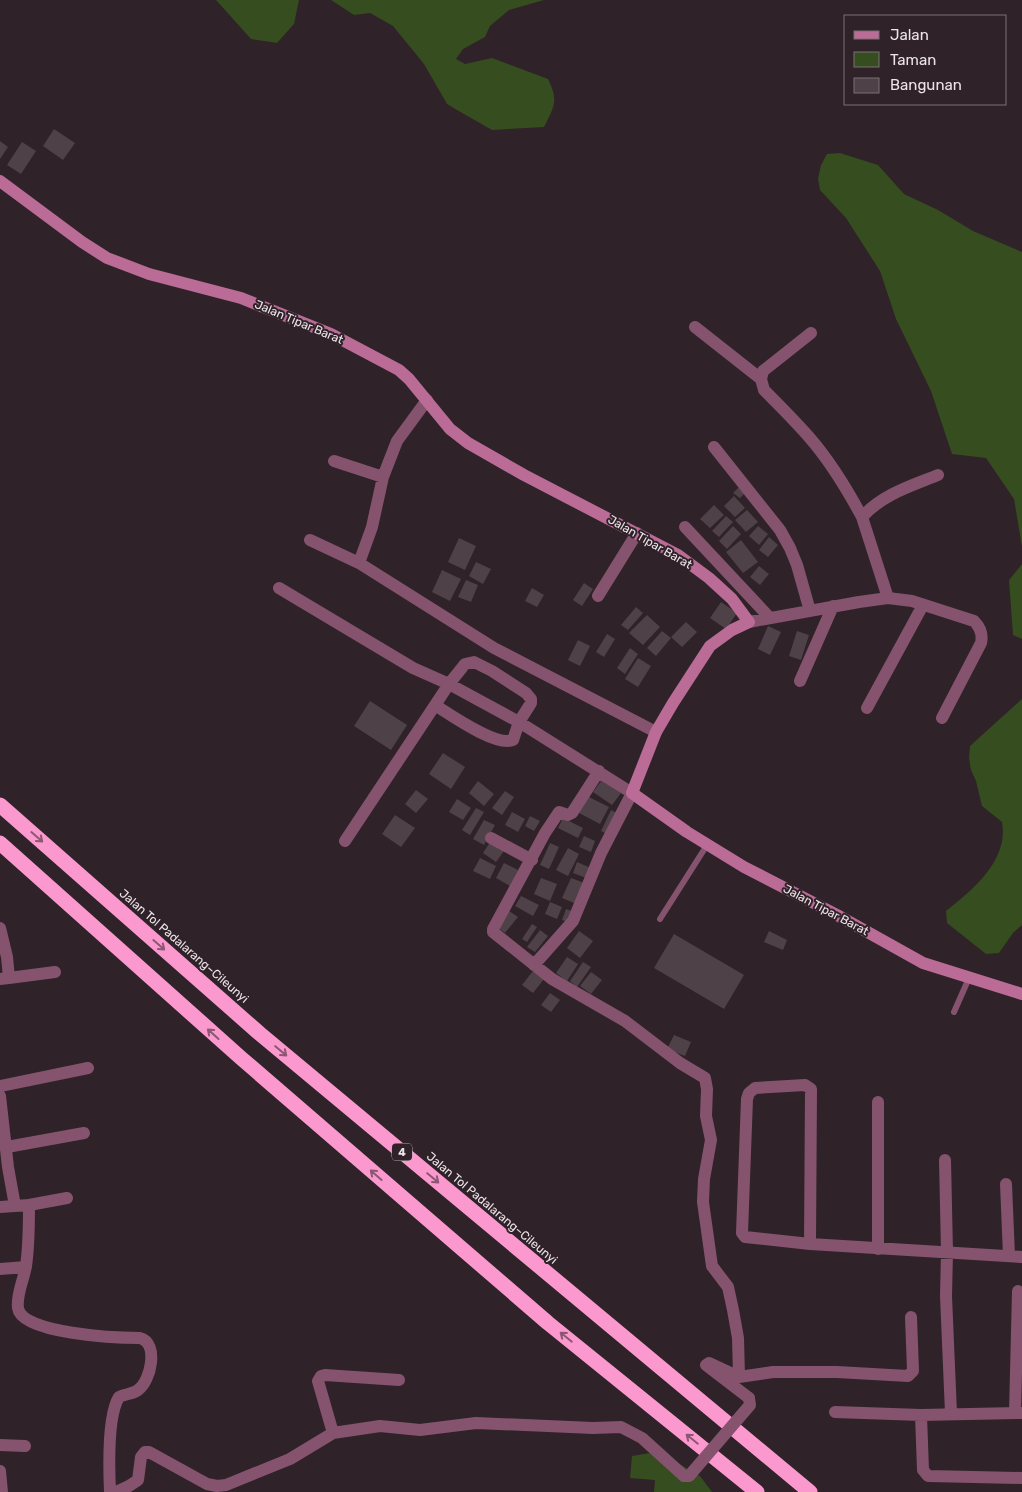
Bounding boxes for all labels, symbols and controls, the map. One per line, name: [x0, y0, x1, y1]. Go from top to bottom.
legend: [844, 15, 1007, 105]
text: Jalan: [890, 26, 929, 44]
text: Taman: [890, 51, 936, 69]
text: Bangunan: [890, 76, 962, 94]
street label: Jalan Tipar Barat: [253, 297, 346, 347]
street label: Jalan Tipar Barat: [605, 512, 695, 572]
one-way arrow: [30, 832, 43, 843]
street label: Jalan Tipar Barat: [781, 882, 871, 939]
street label: Jalan Tol Padalarang–Cileunyi: [117, 886, 251, 1006]
one-way arrow: [152, 939, 165, 950]
one-way arrow: [207, 1028, 220, 1040]
one-way arrow: [275, 1046, 288, 1057]
road number: 4: [392, 1144, 412, 1160]
street label: Jalan Tol Padalarang–Cileunyi: [424, 1149, 560, 1267]
one-way arrow: [370, 1169, 383, 1180]
one-way arrow: [426, 1172, 439, 1183]
one-way arrow: [560, 1332, 573, 1343]
one-way arrow: [686, 1434, 699, 1445]

